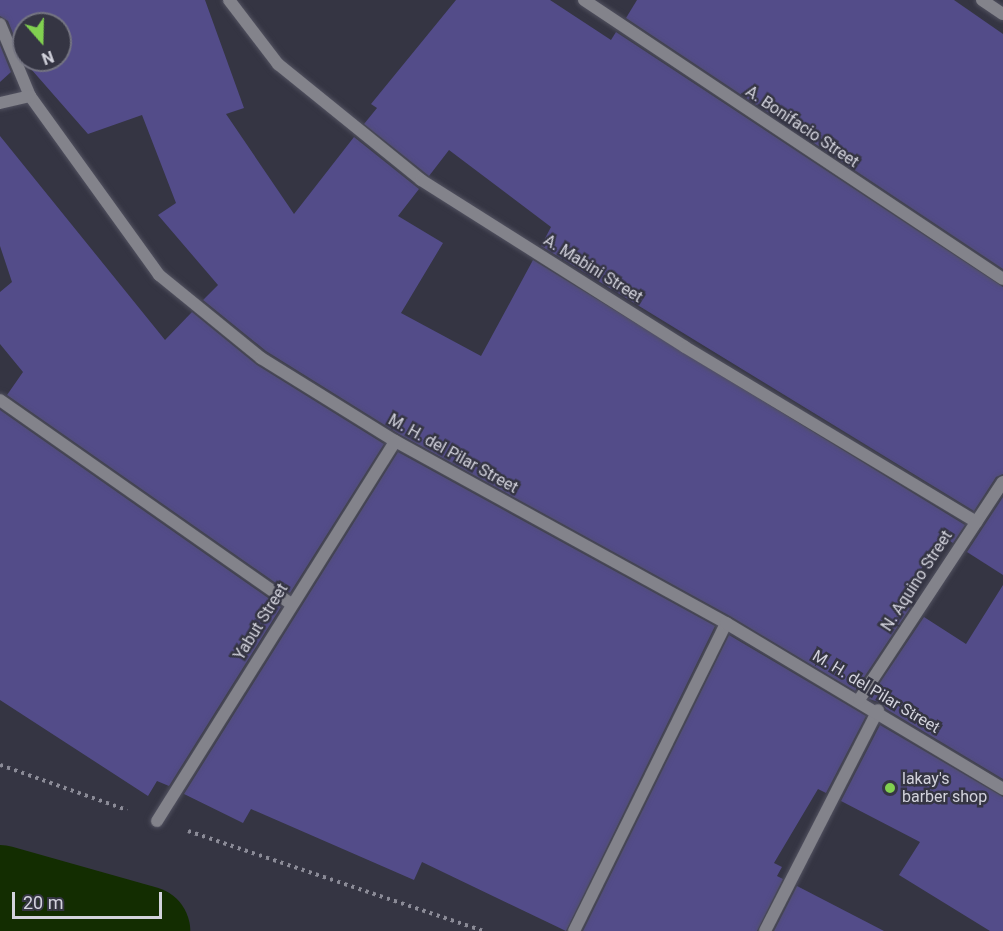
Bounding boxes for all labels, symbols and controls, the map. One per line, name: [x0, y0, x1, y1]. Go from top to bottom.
north arrow: [12, 12, 72, 72]
text: N: [39, 47, 56, 68]
street label: A. Bonifacio Street: [742, 82, 862, 172]
street label: A. Mabini Street: [540, 231, 646, 307]
street label: M. H. del Pilar Street: [385, 410, 521, 498]
street label: N. Aquino Street: [877, 527, 957, 635]
street label: Yabut Street: [230, 580, 292, 664]
street label: M. H. del Pilar Street: [809, 646, 943, 738]
place label: lakay's barber shop: [902, 769, 987, 807]
marker: lakay's barber shop: [883, 781, 897, 795]
scale bar: [15, 880, 165, 918]
text: 20 m: [23, 892, 63, 913]

